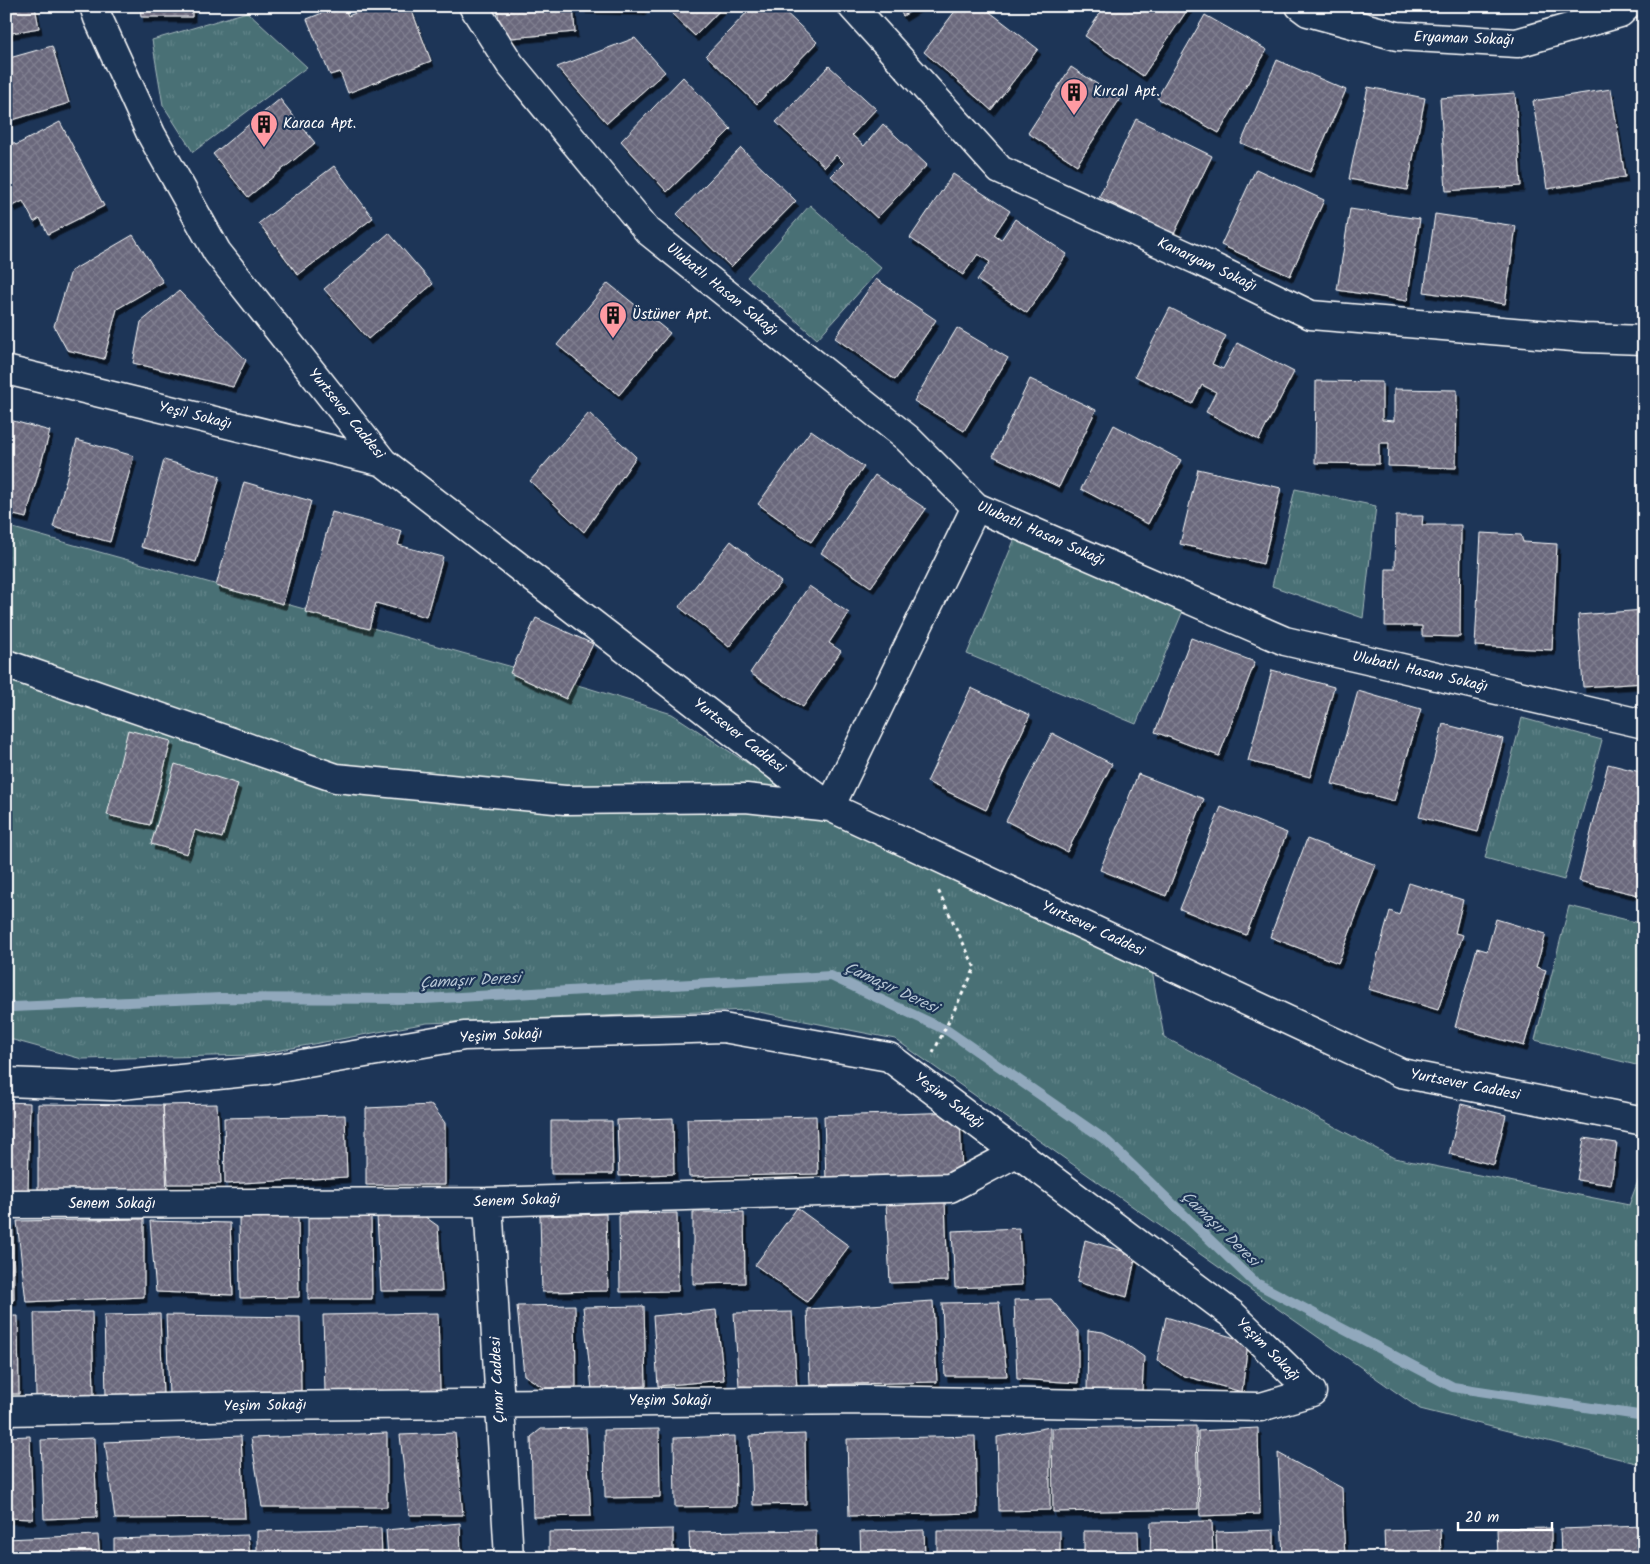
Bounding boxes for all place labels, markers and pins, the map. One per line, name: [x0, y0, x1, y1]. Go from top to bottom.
building icon: Kırcal Apt.: [1059, 77, 1089, 116]
place label: Kırcal Apt.: [1093, 80, 1160, 104]
building icon: Karaca Apt.: [249, 109, 279, 148]
place label: Karaca Apt.: [283, 112, 356, 136]
building icon: Üstüner Apt.: [598, 300, 628, 339]
place label: Üstüner Apt.: [632, 303, 712, 327]

